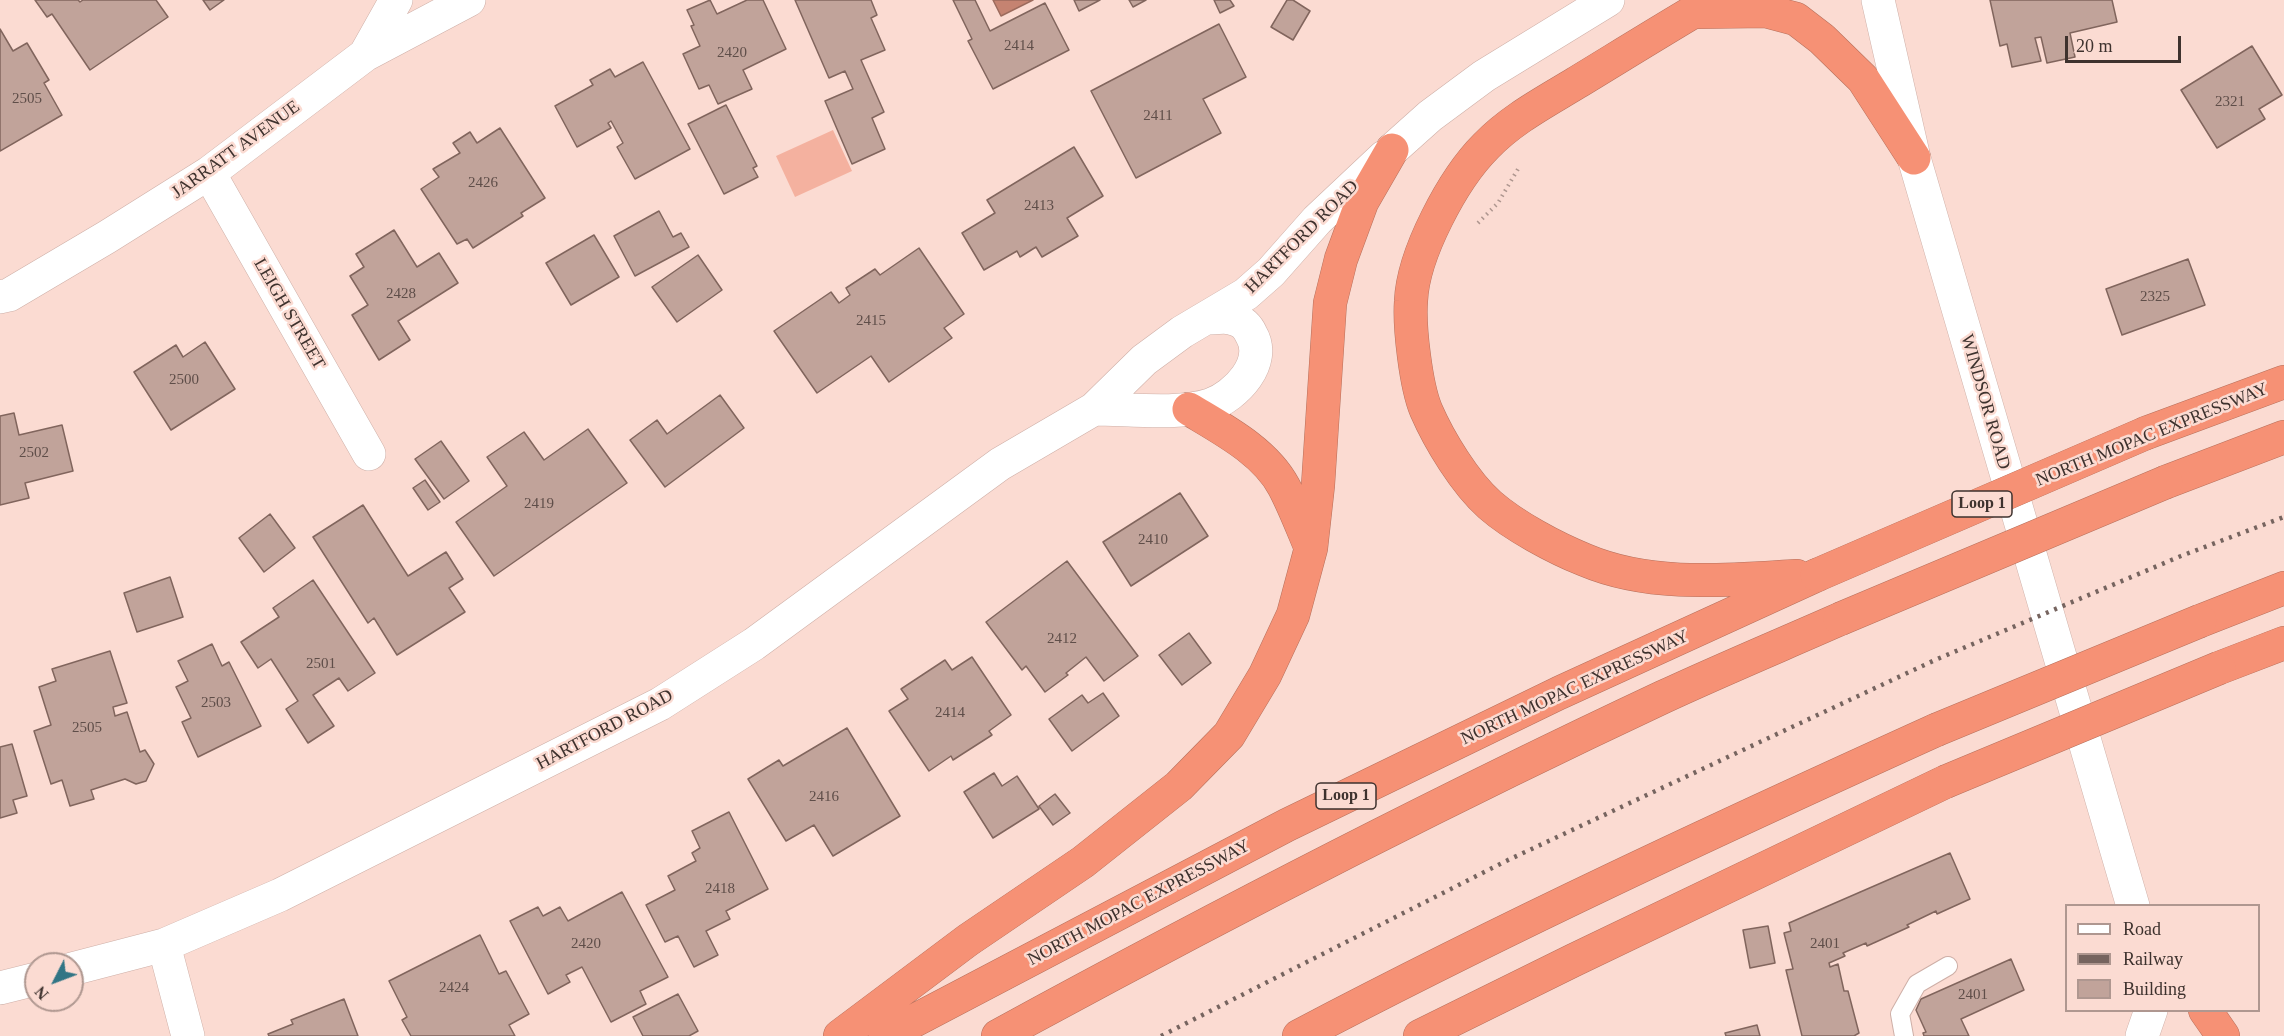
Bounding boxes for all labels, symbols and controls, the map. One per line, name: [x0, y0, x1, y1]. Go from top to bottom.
scale bar: [2068, 24, 2184, 62]
text: 20 m: [2076, 36, 2113, 56]
house number: 2414: [1004, 37, 1034, 55]
house number: 2420: [717, 44, 747, 62]
house number: 2505: [12, 90, 42, 108]
house number: 2321: [2215, 93, 2245, 111]
street label: JARRATT AVENUE: [168, 96, 304, 204]
house number: 2411: [1143, 107, 1173, 125]
house number: 2426: [468, 174, 498, 192]
street label: HARTFORD ROAD: [1241, 176, 1363, 298]
house number: 2413: [1024, 197, 1054, 215]
street label: LEIGH STREET: [249, 255, 329, 373]
house number: 2428: [386, 285, 416, 303]
house number: 2325: [2140, 288, 2170, 306]
house number: 2415: [856, 312, 886, 330]
street label: WINDSOR ROAD: [1955, 332, 2015, 472]
house number: 2500: [169, 371, 199, 389]
street label: NORTH MOPAC EXPRESSWAY: [2033, 378, 2271, 492]
house number: 2502: [19, 444, 49, 462]
road number: Loop 1: [1952, 491, 2012, 517]
house number: 2419: [524, 495, 554, 513]
house number: 2410: [1138, 531, 1168, 549]
street label: NORTH MOPAC EXPRESSWAY: [1458, 626, 1692, 750]
house number: 2412: [1047, 630, 1077, 648]
house number: 2501: [306, 655, 336, 673]
street label: HARTFORD ROAD: [533, 685, 677, 775]
house number: 2503: [201, 694, 231, 712]
house number: 2414: [935, 704, 965, 722]
house number: 2505: [72, 719, 102, 737]
road number: Loop 1: [1316, 783, 1376, 809]
house number: 2416: [809, 788, 839, 806]
street label: NORTH MOPAC EXPRESSWAY: [1024, 835, 1254, 971]
house number: 2418: [705, 880, 735, 898]
legend: [2065, 904, 2260, 1012]
text: Road: [2123, 919, 2161, 939]
house number: 2420: [571, 935, 601, 953]
house number: 2401: [1810, 935, 1840, 953]
text: Railway: [2123, 949, 2183, 969]
north arrow: [24, 952, 84, 1012]
house number: 2424: [439, 979, 469, 997]
text: Building: [2123, 979, 2186, 999]
text: N: [32, 983, 52, 1003]
house number: 2401: [1958, 986, 1988, 1004]

